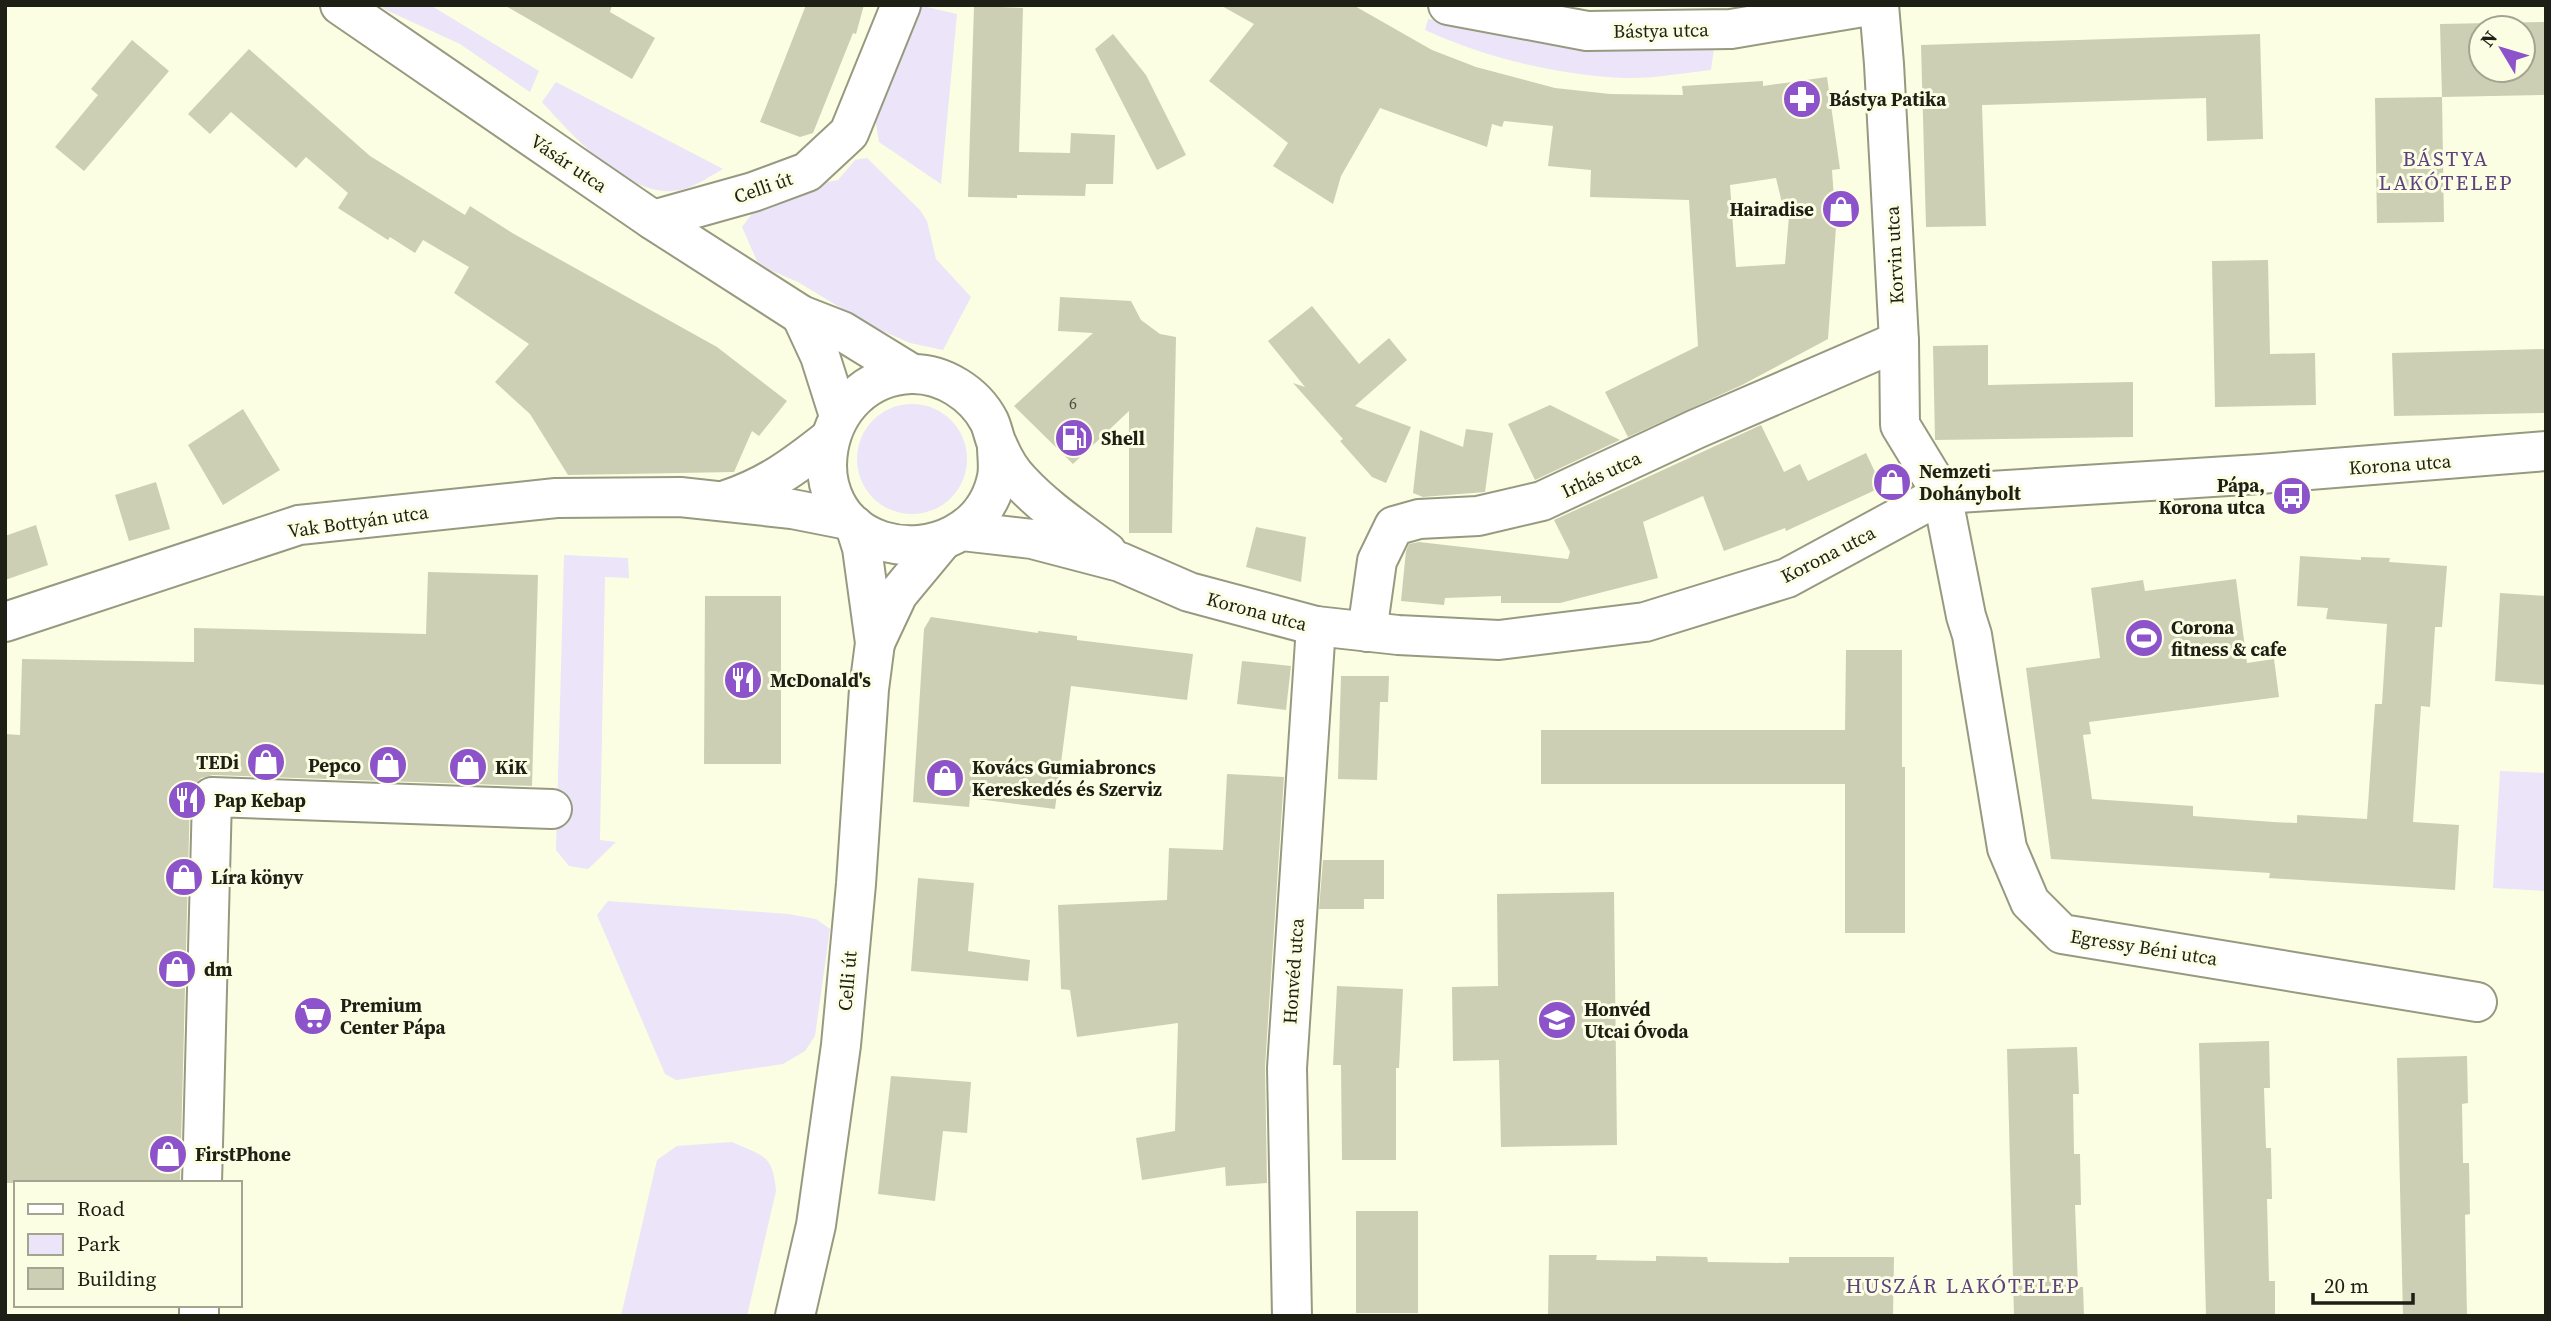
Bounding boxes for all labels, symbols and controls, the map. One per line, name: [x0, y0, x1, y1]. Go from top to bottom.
north arrow: [2467, 14, 2537, 84]
street label: Bástya utca: [1613, 16, 1709, 44]
text: N: [2474, 25, 2503, 52]
pharmacy icon: Bástya Patika: [1781, 78, 1823, 120]
place label: Bástya Patika: [1829, 86, 1947, 112]
street label: Vásár utca: [525, 128, 613, 198]
district label: BÁSTYA LAKÓTELEP: [2379, 144, 2513, 197]
street label: Celli út: [730, 165, 796, 209]
shop icon: Hairadise: [1820, 188, 1862, 230]
place label: Hairadise: [1729, 196, 1814, 222]
street label: Korvin utca: [1878, 205, 1910, 305]
house number: 6: [1069, 392, 1077, 414]
fuel station icon: Shell: [1053, 417, 1095, 459]
place label: Shell: [1101, 425, 1145, 451]
street label: Irhás utca: [1557, 444, 1645, 504]
street label: Korona utca: [2348, 447, 2453, 481]
place label: Nemzeti Dohánybolt: [1919, 458, 2021, 506]
shop icon: Nemzeti Dohánybolt: [1871, 461, 1913, 503]
place label: Pápa, Korona utca: [2159, 472, 2266, 520]
bus stop icon: Pápa, Korona utca: [2271, 475, 2313, 517]
street label: Vak Bottyán utca: [286, 498, 430, 544]
street label: Korona utca: [1776, 519, 1880, 589]
street label: Korona utca: [1204, 585, 1310, 637]
place label: Corona fitness & cafe: [2171, 614, 2287, 662]
sports icon: Corona fitness & cafe: [2123, 617, 2165, 659]
restaurant icon: McDonald's: [722, 659, 764, 701]
place label: McDonald's: [770, 667, 871, 693]
shop icon: TEDi: [245, 741, 287, 783]
shop icon: Pepco: [367, 744, 409, 786]
shop icon: KiK: [447, 746, 489, 788]
place label: TEDi: [196, 749, 239, 775]
place label: Pepco: [308, 752, 361, 778]
place label: KiK: [495, 754, 528, 780]
place label: Kovács Gumiabroncs Kereskedés és Szerviz: [972, 754, 1162, 802]
shop icon: Kovács Gumiabroncs Kereskedés és Szerviz: [924, 757, 966, 799]
restaurant icon: Pap Kebap: [166, 779, 208, 821]
place label: Pap Kebap: [214, 787, 306, 813]
shop icon: Líra könyv: [163, 856, 205, 898]
place label: Líra könyv: [211, 864, 304, 890]
street label: Honvéd utca: [1276, 917, 1310, 1025]
street label: Egressy Béni utca: [2069, 923, 2220, 972]
shop icon: dm: [156, 948, 198, 990]
street label: Celli út: [831, 949, 863, 1012]
place label: dm: [204, 956, 233, 982]
place label: Premium Center Pápa: [340, 992, 446, 1040]
supermarket icon: Premium Center Pápa: [292, 995, 334, 1037]
place label: Honvéd Utcai Óvoda: [1584, 996, 1690, 1044]
school or university icon: Honvéd Utcai Óvoda: [1536, 999, 1578, 1041]
shop icon: FirstPhone: [147, 1133, 189, 1175]
place label: FirstPhone: [195, 1141, 291, 1167]
legend: [14, 1181, 242, 1307]
text: Road: [77, 1194, 125, 1223]
text: Park: [77, 1229, 121, 1258]
scale bar: [2313, 1262, 2413, 1306]
text: Building: [77, 1264, 156, 1293]
district label: HUSZÁR LAKÓTELEP: [1846, 1271, 2080, 1300]
text: 20 m: [2324, 1271, 2369, 1300]

